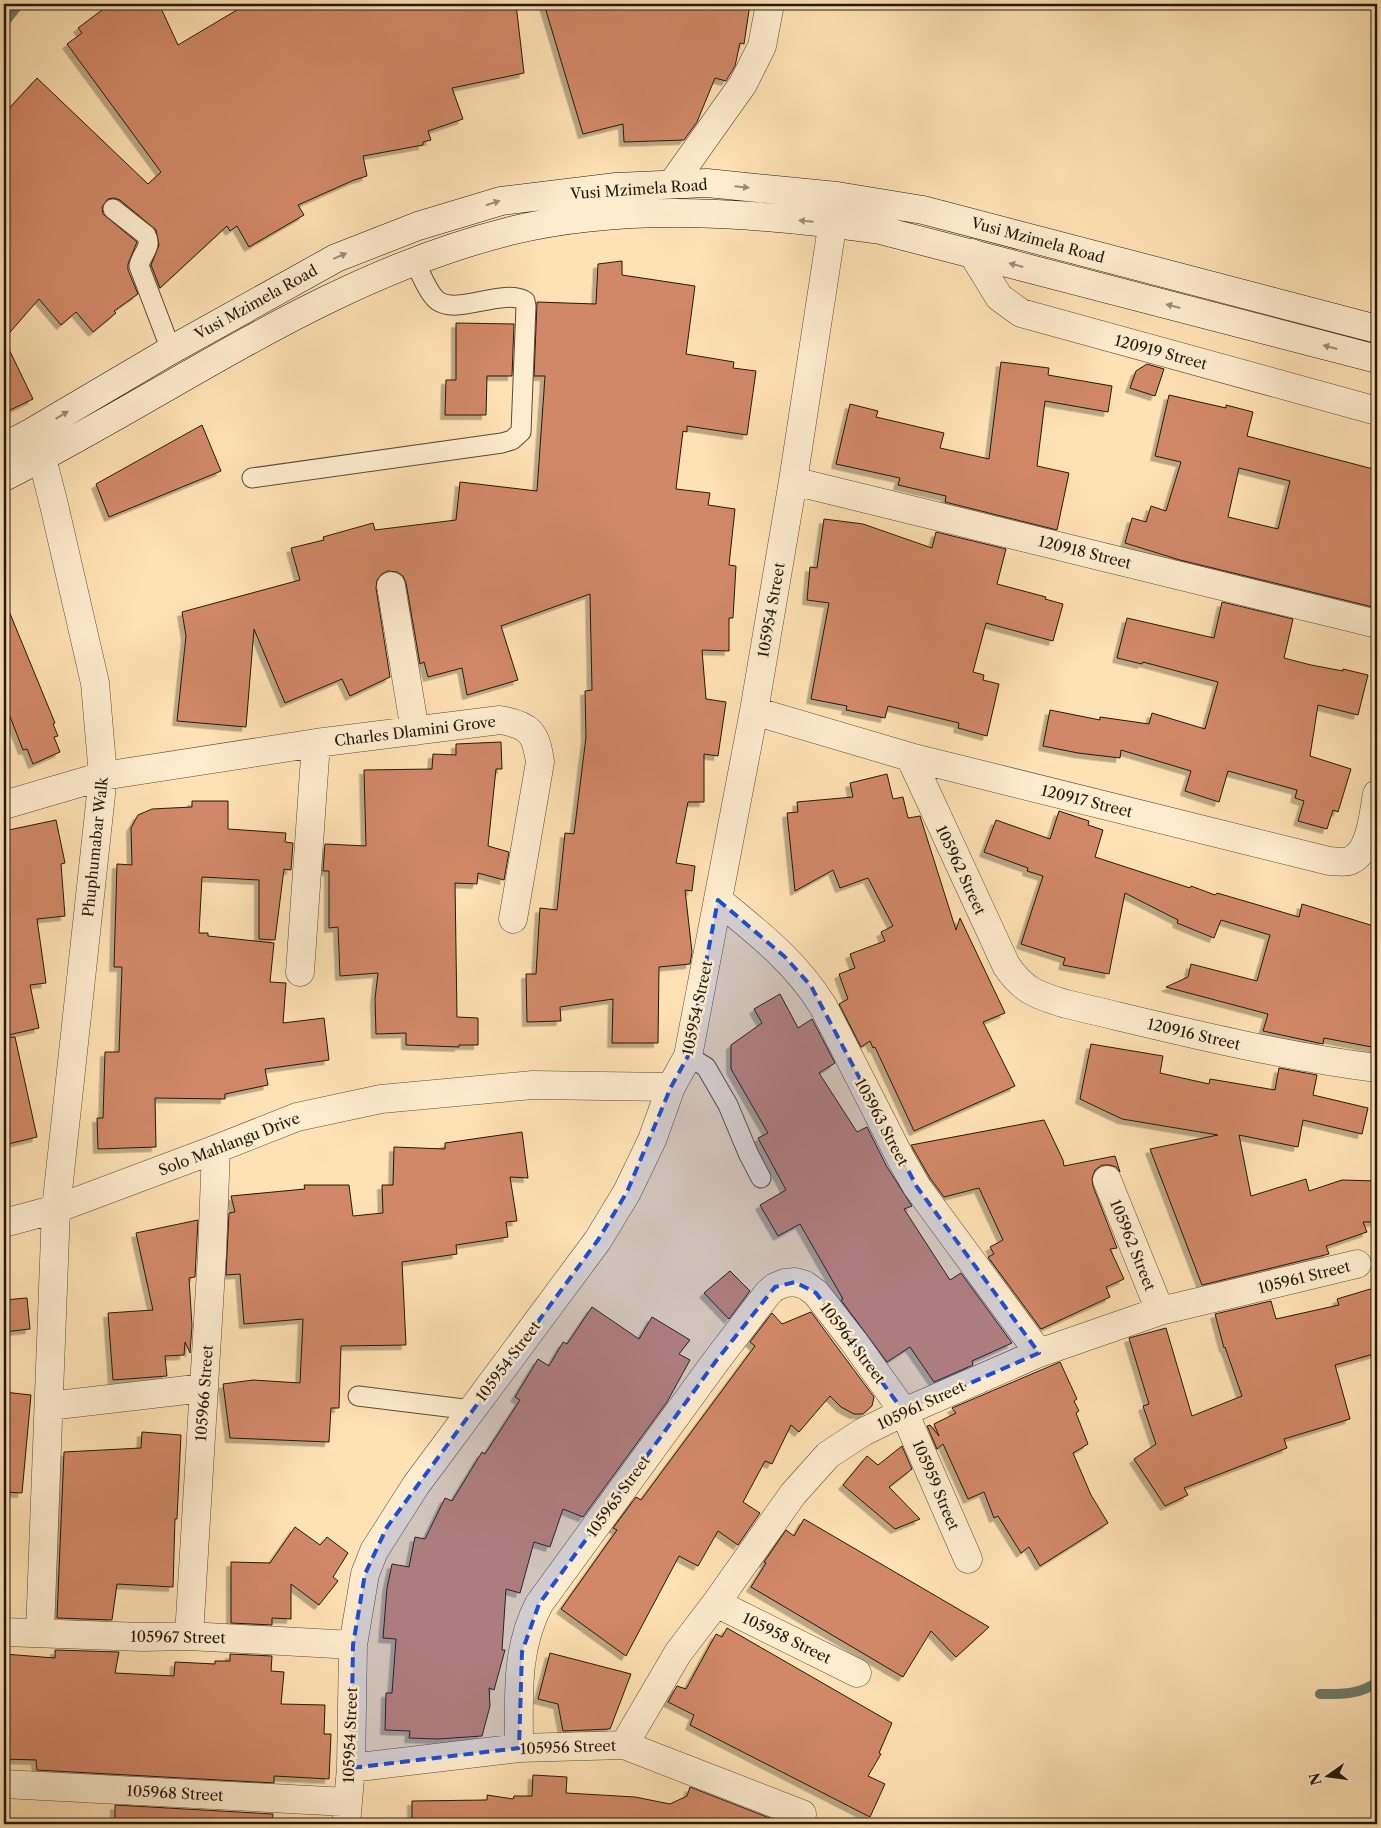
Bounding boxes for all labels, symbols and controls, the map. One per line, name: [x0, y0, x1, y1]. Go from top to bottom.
street label: Vusi Mzimela Road: [569, 175, 708, 203]
one-way arrow: [734, 183, 750, 191]
one-way arrow: [486, 199, 501, 207]
street label: Vusi Mzimela Road: [968, 213, 1107, 267]
one-way arrow: [797, 217, 813, 225]
one-way arrow: [333, 252, 347, 260]
street label: Vusi Mzimela Road: [190, 260, 321, 344]
one-way arrow: [1008, 260, 1023, 268]
one-way arrow: [1165, 302, 1180, 310]
street label: 120919 Street: [1113, 331, 1210, 374]
one-way arrow: [1323, 343, 1338, 351]
one-way arrow: [55, 410, 68, 419]
street label: 120918 Street: [1037, 531, 1134, 573]
street label: 105954 Street: [753, 560, 789, 659]
street label: Charles Dlamini Grove: [333, 712, 497, 750]
street label: Phuphumabar Walk: [78, 775, 112, 918]
street label: 120917 Street: [1039, 780, 1135, 822]
street label: 105962 Street: [932, 822, 990, 918]
street label: 105954 Street: [678, 958, 716, 1057]
street label: 120916 Street: [1146, 1014, 1243, 1054]
street label: 105963 Street: [851, 1075, 913, 1170]
street label: Solo Mahlangu Drive: [156, 1108, 302, 1180]
street label: 105962 Street: [1106, 1197, 1160, 1294]
street label: 105961 Street: [1256, 1256, 1353, 1298]
street label: 105964 Street: [816, 1299, 890, 1388]
street label: 105954 Street: [472, 1316, 545, 1405]
street label: 105966 Street: [191, 1343, 217, 1442]
street label: 105961 Street: [874, 1376, 968, 1434]
street label: 105959 Street: [908, 1437, 964, 1534]
street label: 105965 Street: [582, 1451, 654, 1540]
street label: 105958 Street: [740, 1608, 835, 1668]
street label: 105967 Street: [130, 1627, 226, 1647]
street label: 105954 Street: [339, 1686, 361, 1783]
street label: 105956 Street: [520, 1736, 617, 1758]
north arrow: [1304, 1750, 1354, 1800]
text: N: [1305, 1771, 1326, 1787]
street label: 105968 Street: [126, 1781, 225, 1805]

